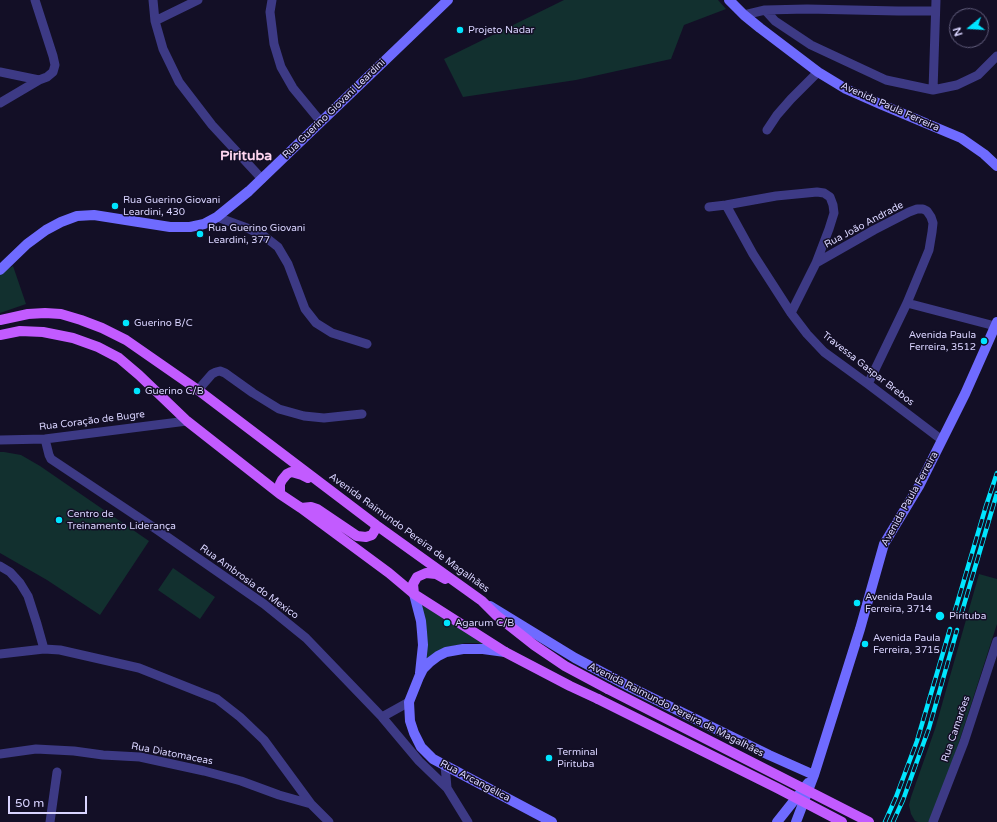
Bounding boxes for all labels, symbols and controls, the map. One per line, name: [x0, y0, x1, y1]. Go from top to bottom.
north arrow: [949, 8, 989, 48]
place label: Projeto Nadar: [468, 24, 534, 36]
marker: Projeto Nadar: [455, 25, 465, 35]
text: N: [951, 25, 966, 38]
street label: Rua Guerino Giovani Leardini: [280, 57, 388, 161]
street label: Avenida Paula Ferreira: [839, 80, 941, 134]
district label: Pirituba: [220, 148, 272, 164]
place label: Rua Guerino Giovani Leardini, 430: [123, 194, 220, 218]
street label: Rua João Andrade: [822, 199, 906, 251]
marker: Rua Guerino Giovani Leardini, 430: [110, 201, 120, 211]
place label: Rua Guerino Giovani Leardini, 377: [208, 222, 305, 246]
marker: Rua Guerino Giovani Leardini, 377: [195, 229, 205, 239]
place label: Guerino B/C: [134, 317, 193, 329]
marker: Guerino B/C: [121, 318, 131, 328]
street label: Travessa Gaspar Brebos: [820, 329, 916, 409]
place label: Avenida Paula Ferreira, 3512: [909, 329, 976, 352]
marker: Avenida Paula Ferreira, 3512: [979, 336, 989, 346]
place label: Guerino C/B: [145, 385, 204, 397]
marker: Guerino C/B: [132, 386, 142, 396]
street label: Rua Coração de Bugre: [38, 409, 146, 433]
street label: Avenida Paula Ferreira: [879, 450, 941, 548]
street label: Avenida Raimundo Pereira de Magalhães: [327, 471, 491, 595]
place label: Centro de Treinamento Liderança: [67, 508, 176, 532]
marker: Centro de Treinamento Liderança: [54, 515, 64, 525]
street label: Rua Ambrosia do Mexico: [197, 542, 301, 622]
place label: Avenida Paula Ferreira, 3714: [865, 591, 932, 614]
marker: Avenida Paula Ferreira, 3714: [852, 598, 862, 608]
marker: Pirituba: [934, 610, 946, 622]
place label: Pirituba: [949, 610, 986, 622]
place label: Agarum C/B: [455, 617, 514, 629]
marker: Agarum C/B: [442, 618, 452, 628]
place label: Avenida Paula Ferreira, 3715: [873, 632, 940, 656]
marker: Avenida Paula Ferreira, 3715: [860, 639, 870, 649]
street label: Avenida Raimundo Pereira de Magalhães: [586, 660, 766, 760]
street label: Rua Camarões: [939, 694, 973, 764]
street label: Rua Diatomaceas: [130, 740, 214, 768]
place label: Terminal Pirituba: [557, 746, 598, 770]
marker: Terminal Pirituba: [544, 753, 554, 763]
street label: Rua Arcangélica: [438, 758, 512, 804]
scale bar: [10, 788, 89, 814]
text: 50 m: [15, 796, 44, 810]

